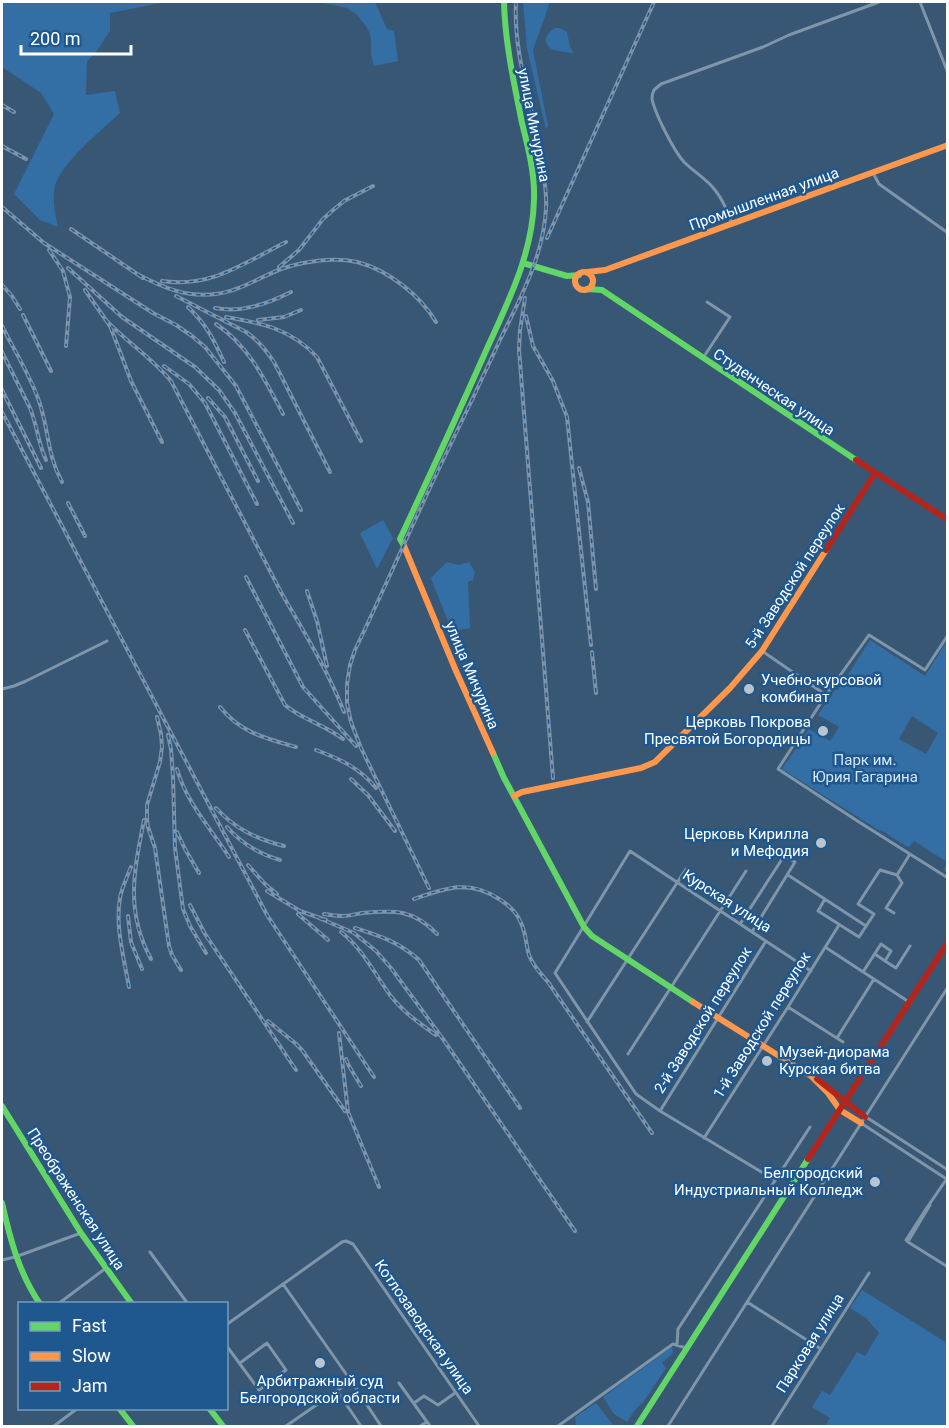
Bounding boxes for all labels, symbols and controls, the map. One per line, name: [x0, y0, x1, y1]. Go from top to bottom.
scale bar: [21, 18, 130, 56]
text: 200 m: [30, 28, 81, 49]
street label: улица Мичурина: [514, 66, 554, 184]
street label: Промышленная улица: [687, 164, 841, 234]
street label: Студенческая улица: [710, 345, 838, 439]
street label: 5-й Заводской переулок: [741, 500, 849, 652]
street label: улица Мичурина: [441, 618, 503, 732]
place label: Учебно-курсовой комбинат: [761, 671, 882, 706]
marker: Учебно-курсовой комбинат: [742, 682, 756, 696]
place label: Церковь Покрова Пресвятой Богородицы: [644, 713, 811, 748]
marker: Церковь Покрова Пресвятой Богородицы: [816, 724, 830, 738]
park label: Парк им. Юрия Гагарина: [812, 751, 918, 786]
place label: Церковь Кирилла и Мефодия: [684, 825, 809, 860]
marker: Церковь Кирилла и Мефодия: [814, 836, 828, 850]
street label: Курская улица: [679, 866, 775, 936]
street label: 2-й Заводской переулок: [650, 943, 756, 1097]
street label: 1-й Заводской переулок: [709, 948, 815, 1102]
place label: Музей-диорама Курская битва: [779, 1043, 890, 1078]
marker: Музей-диорама Курская битва: [760, 1054, 774, 1068]
street label: Преображенская улица: [23, 1125, 129, 1273]
place label: Белгородский Индустриальный Колледж: [674, 1164, 864, 1199]
marker: Белгородский Индустриальный Колледж: [868, 1175, 882, 1189]
street label: Котлозаводская улица: [371, 1256, 477, 1398]
street label: Парковая улица: [772, 1290, 848, 1396]
legend: [18, 1302, 228, 1410]
text: Fast: [72, 1315, 107, 1336]
text: Slow: [72, 1345, 111, 1366]
marker: Арбитражный суд Белгородской области: [313, 1356, 327, 1370]
place label: Арбитражный суд Белгородской области: [240, 1372, 400, 1407]
text: Jam: [72, 1375, 108, 1396]

